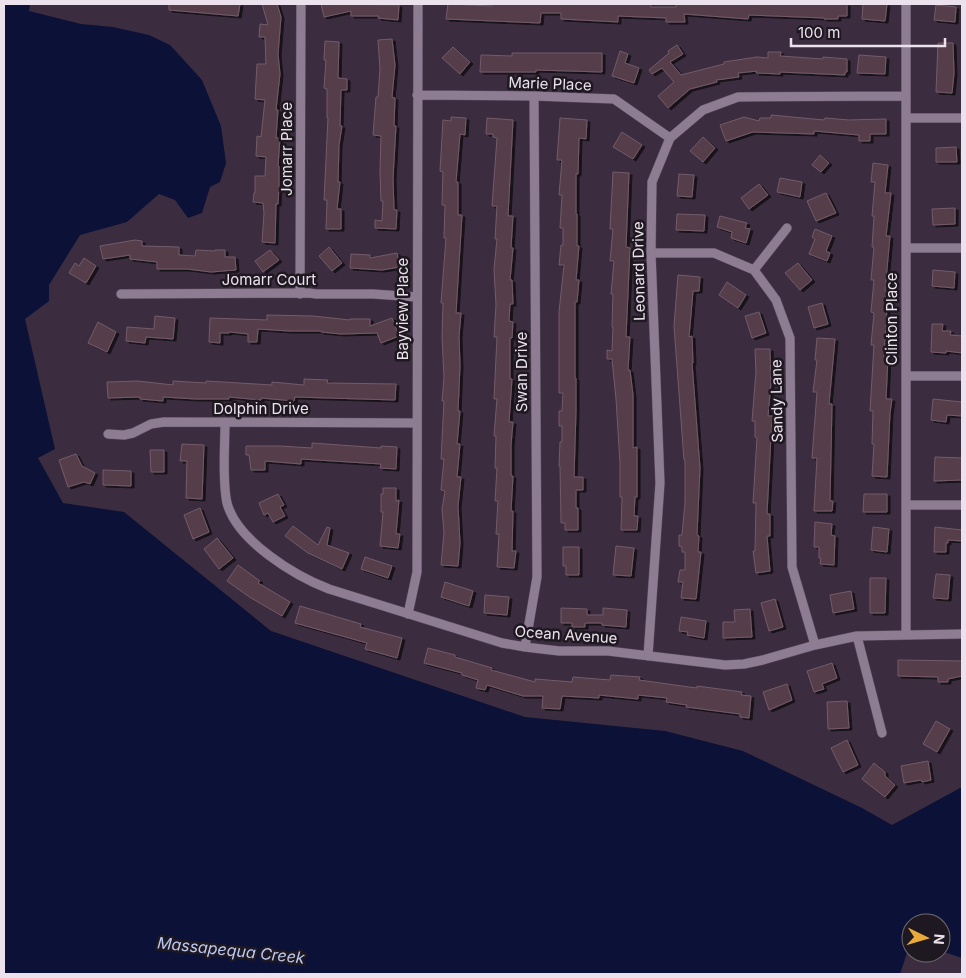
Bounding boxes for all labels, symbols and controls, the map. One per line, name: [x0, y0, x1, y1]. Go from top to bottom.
scale bar: [791, 15, 945, 47]
text: 100 m: [798, 23, 840, 42]
street label: Marie Place: [508, 73, 592, 94]
street label: Jomarr Place: [277, 102, 296, 196]
street label: Leonard Drive: [628, 221, 649, 321]
street label: Bayview Place: [393, 258, 412, 360]
street label: Jomarr Court: [222, 270, 316, 289]
street label: Clinton Place: [882, 273, 901, 365]
street label: Swan Drive: [512, 332, 531, 412]
street label: Sandy Lane: [766, 359, 787, 443]
street label: Dolphin Drive: [213, 399, 309, 418]
street label: Ocean Avenue: [514, 621, 618, 648]
north arrow: [901, 913, 951, 963]
water label: Massapequa Creek: [156, 932, 306, 968]
text: N: [931, 933, 948, 945]

